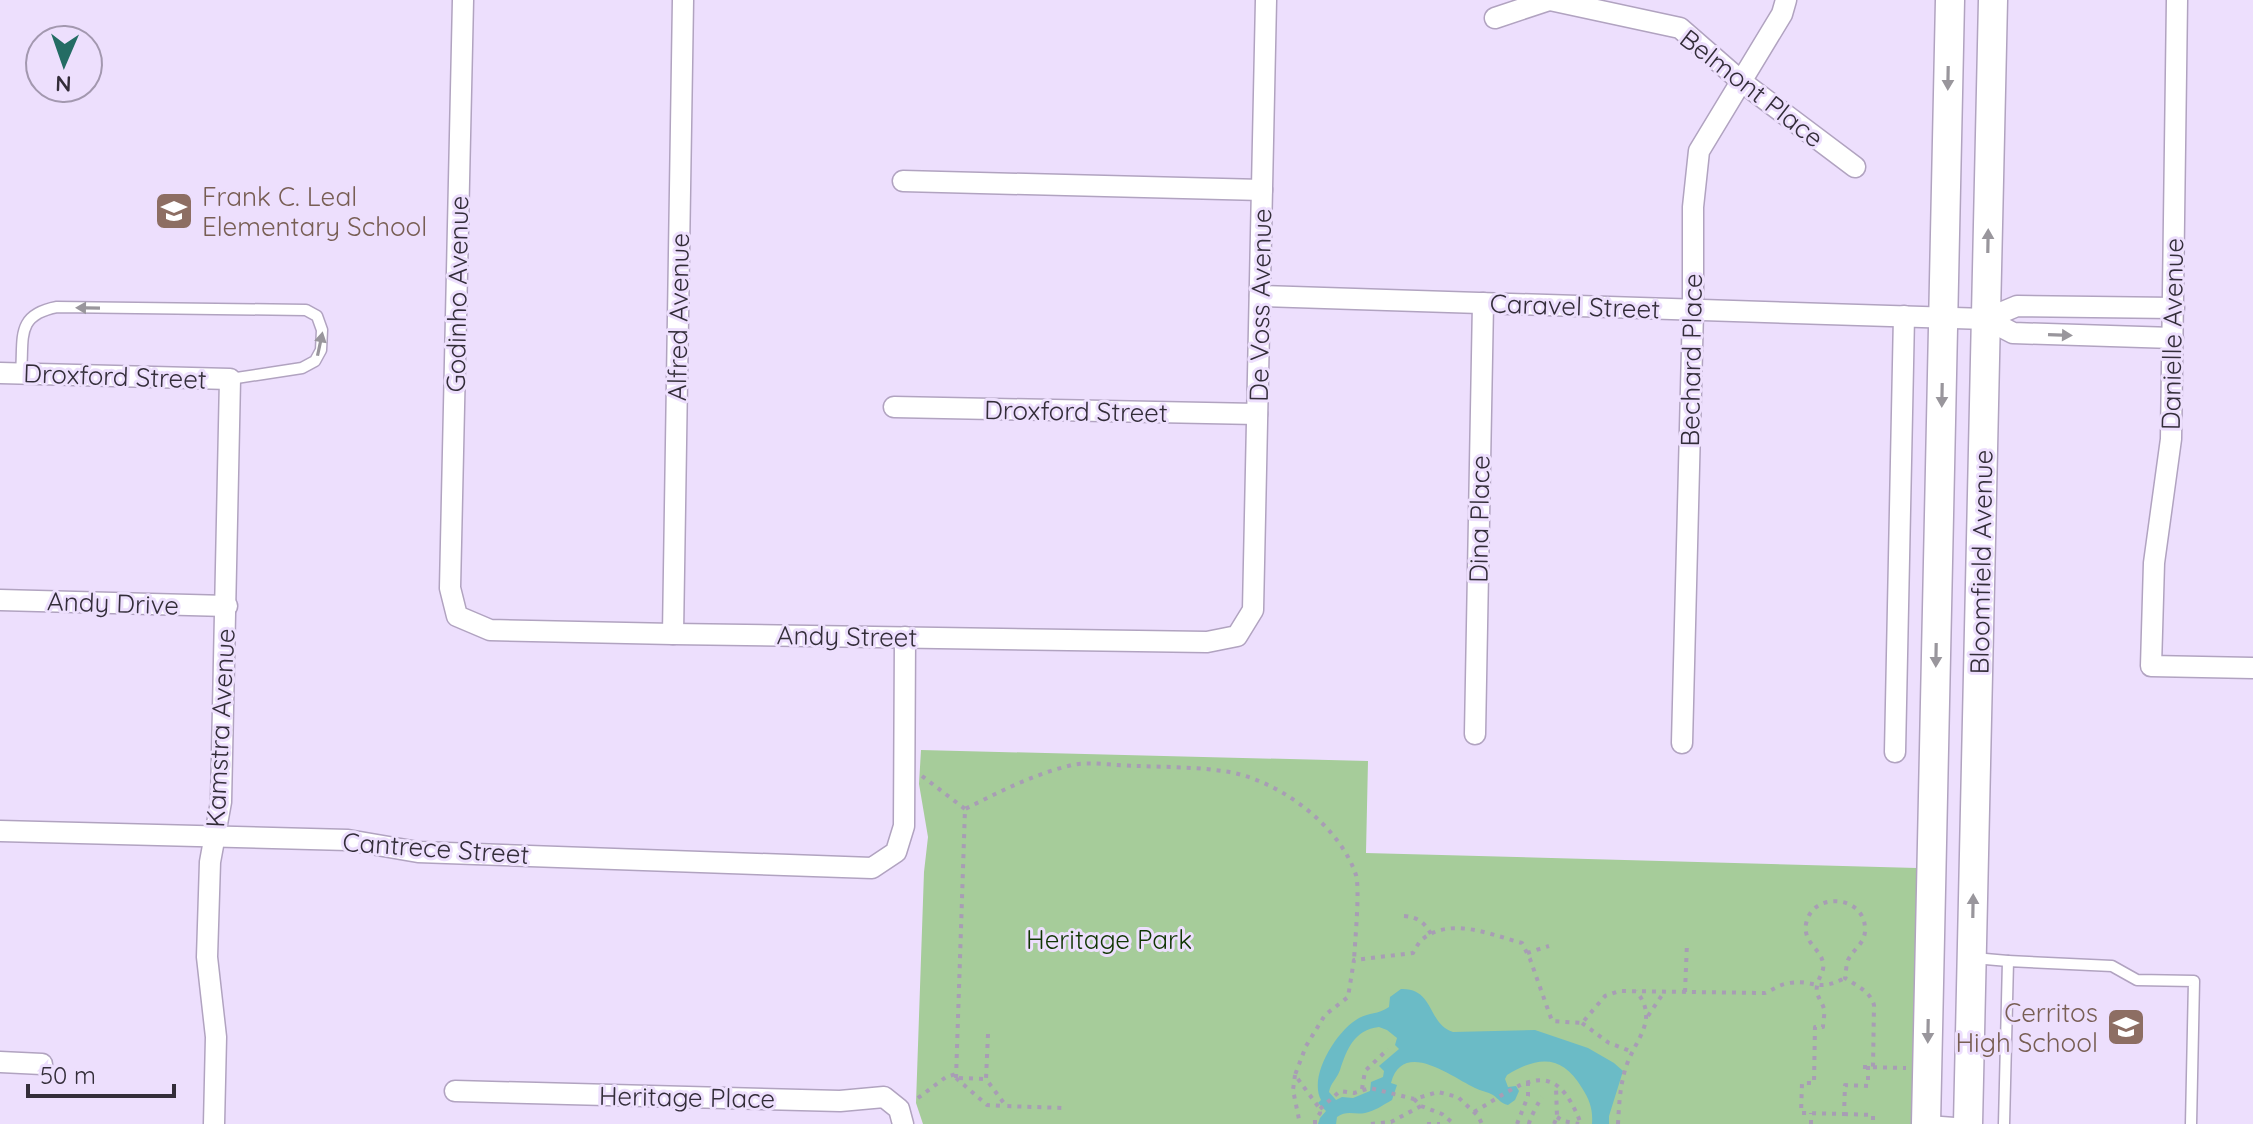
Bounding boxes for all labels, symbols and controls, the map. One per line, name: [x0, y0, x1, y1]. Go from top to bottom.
street label: Belmont Place: [1674, 22, 1830, 154]
north arrow: [24, 24, 104, 104]
one-way arrow: [1942, 66, 1955, 91]
text: N: [55, 70, 72, 98]
place label: Frank C. Leal Elementary School: [202, 180, 427, 243]
school or university icon: Frank C. Leal Elementary School: [153, 190, 195, 232]
street label: Godinho Avenue: [439, 195, 475, 393]
street label: De Voss Avenue: [1242, 208, 1278, 402]
one-way arrow: [1981, 228, 1994, 253]
street label: Alfred Avenue: [660, 233, 696, 401]
street label: Danielle Avenue: [2154, 238, 2190, 430]
street label: Bechard Place: [1673, 273, 1709, 447]
street label: Caravel Street: [1489, 287, 1661, 325]
one-way arrow: [75, 301, 100, 314]
one-way arrow: [2048, 328, 2073, 341]
one-way arrow: [314, 331, 326, 356]
street label: Droxford Street: [23, 356, 207, 396]
one-way arrow: [1935, 383, 1948, 408]
street label: Droxford Street: [984, 393, 1168, 429]
street label: Bloomfield Avenue: [1963, 449, 1999, 675]
street label: Dina Place: [1461, 455, 1497, 583]
street label: Andy Drive: [46, 584, 180, 622]
street label: Andy Street: [776, 618, 918, 654]
street label: Kamstra Avenue: [198, 628, 242, 828]
one-way arrow: [1930, 643, 1942, 668]
street label: Cantrece Street: [342, 825, 530, 871]
one-way arrow: [1967, 893, 1979, 918]
park label: Heritage Park: [1026, 923, 1192, 956]
place label: Cerritos High School: [1955, 996, 2098, 1059]
school or university icon: Cerritos High School: [2105, 1006, 2147, 1048]
one-way arrow: [1922, 1019, 1934, 1044]
scale bar: [28, 1048, 174, 1098]
text: 50 m: [40, 1060, 96, 1090]
street label: Heritage Place: [599, 1079, 775, 1115]

